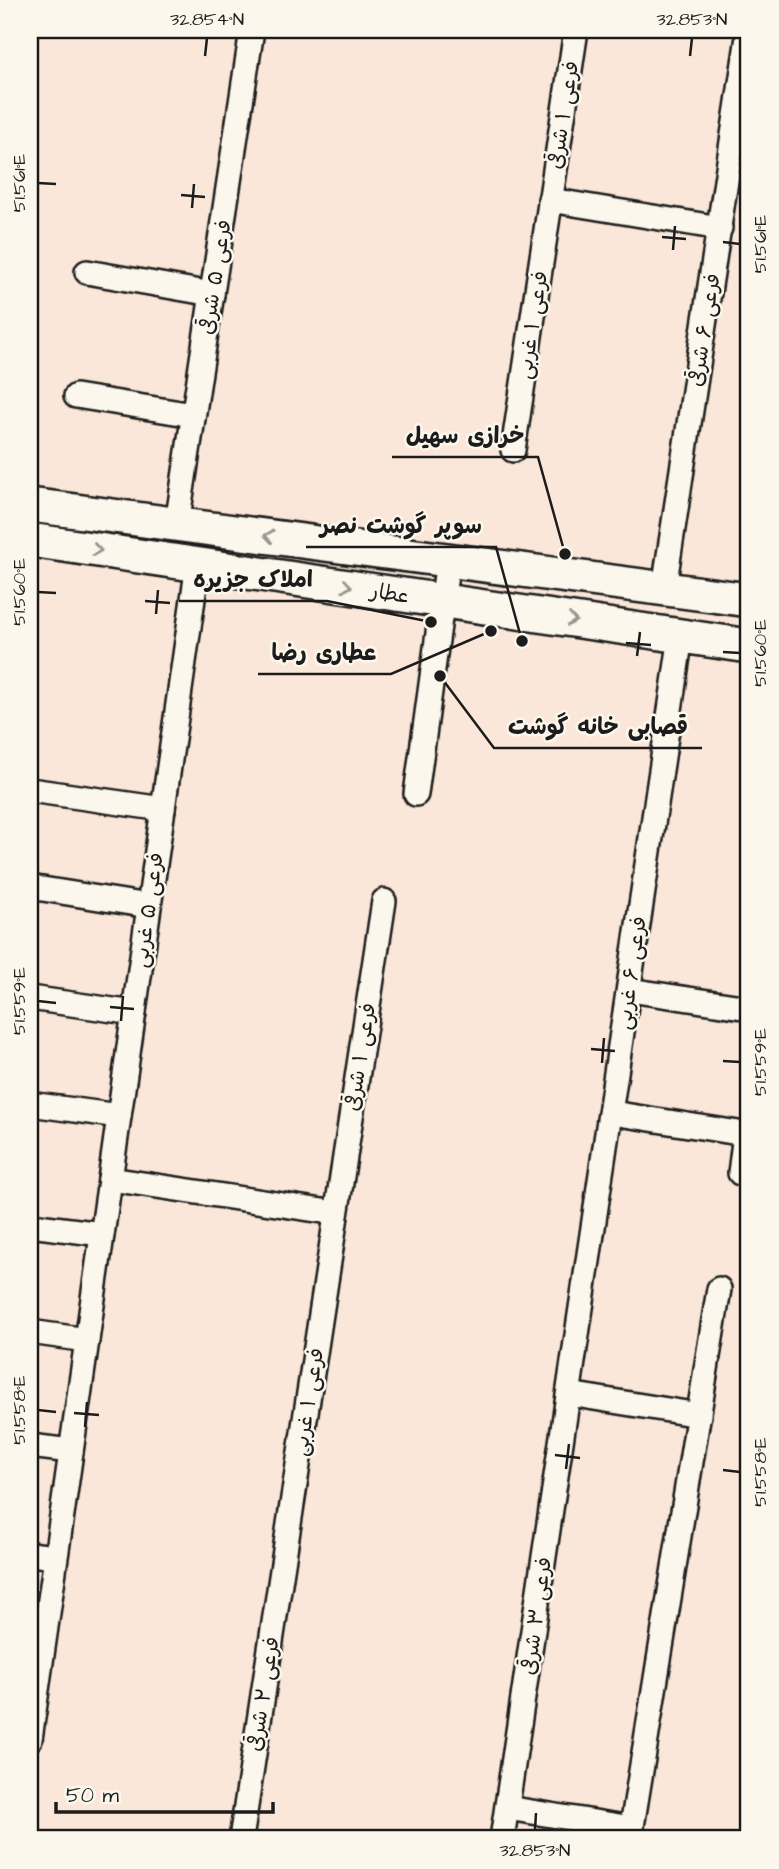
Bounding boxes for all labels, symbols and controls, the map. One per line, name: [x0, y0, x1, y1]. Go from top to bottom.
text: 32.854°N: [170, 7, 244, 32]
text: 32.853°N: [657, 7, 727, 32]
street label: فرعی ۱ شرقی: [541, 59, 586, 171]
text: 51.561°E: [7, 153, 32, 212]
text: 51.561°E: [748, 214, 773, 273]
street label: فرعی ۵ شرقی: [192, 218, 239, 337]
street label: فرعی ۱ غربی: [510, 269, 555, 381]
street label: فرعی ۶ شرقی: [681, 271, 728, 389]
callout: خرازی سهیل: [392, 413, 538, 457]
text: خرازی سهیل: [406, 420, 524, 452]
callout: سوپر گوشت نصر: [306, 503, 496, 547]
text: سوپر گوشت نصر: [318, 510, 482, 542]
one-way arrow: [263, 529, 275, 544]
one-way arrow: [91, 542, 103, 557]
callout: املاک جزیره: [179, 557, 327, 601]
text: 51.560°E: [7, 558, 32, 626]
text: املاک جزیره: [193, 564, 313, 596]
street label: عطار: [367, 576, 411, 611]
one-way arrow: [341, 578, 353, 593]
one-way arrow: [566, 612, 578, 627]
text: 51.560°E: [748, 619, 773, 687]
callout: عطاری رضا: [258, 630, 391, 674]
text: عطاری رضا: [271, 637, 377, 669]
callout: قصابی خانه گوشت: [494, 704, 702, 748]
text: قصابی خانه گوشت: [508, 711, 688, 743]
street label: فرعی ۵ غربی: [126, 851, 171, 970]
street label: فرعی ۶ غربی: [609, 915, 654, 1032]
text: 51.559°E: [7, 967, 32, 1035]
street label: فرعی ۱ شرقی: [338, 1001, 383, 1113]
text: 51.559°E: [748, 1028, 773, 1096]
street label: فرعی ۱ غربی: [286, 1346, 331, 1458]
text: 51.558°E: [7, 1375, 32, 1445]
text: 51.558°E: [748, 1437, 773, 1507]
street label: فرعی ۳ شرقی: [514, 1555, 559, 1677]
street label: فرعی ۲ شرقی: [240, 1635, 287, 1753]
scale bar: [56, 1771, 273, 1815]
text: 50 m: [66, 1781, 120, 1810]
text: 32.853°N: [500, 1838, 570, 1863]

